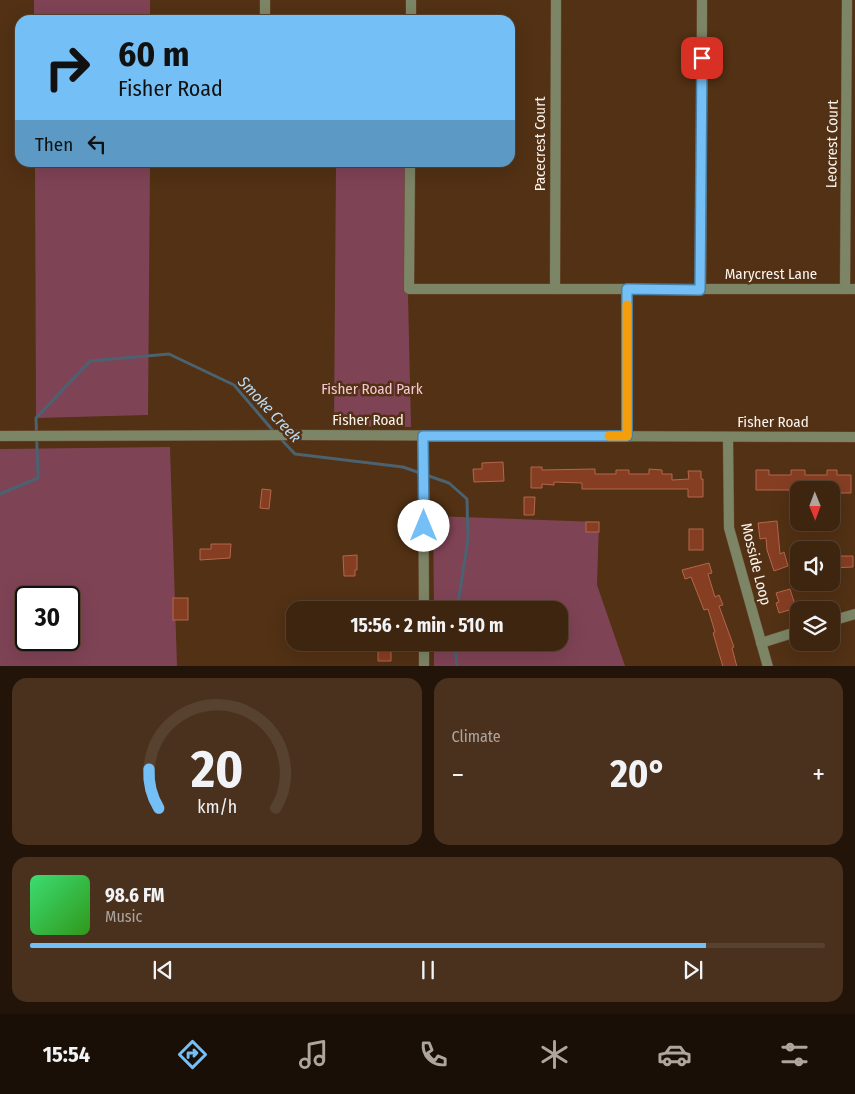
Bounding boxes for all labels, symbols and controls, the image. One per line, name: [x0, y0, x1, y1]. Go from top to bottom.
text: 60 m: [118, 33, 189, 75]
icon: right: [35, 35, 100, 100]
pin: [681, 37, 723, 79]
icon: arrive: [688, 44, 716, 72]
text: Fisher Road: [118, 75, 223, 102]
street label: Pacecrest Court: [531, 97, 549, 191]
street label: Leocrest Court: [822, 100, 842, 188]
icon: left: [83, 130, 111, 158]
text: Then: [35, 133, 73, 156]
street label: Marycrest Lane: [725, 265, 817, 283]
water label: Smoke Creek: [234, 372, 305, 446]
park label: Fisher Road Park: [321, 380, 423, 398]
street label: Fisher Road: [332, 411, 404, 429]
street label: Fisher Road: [737, 413, 809, 431]
north arrow: [790, 481, 840, 531]
map controls: [790, 481, 840, 651]
position arrow: [397, 499, 449, 551]
street label: Mosside Loop: [737, 521, 775, 607]
button: sound: [790, 541, 840, 591]
speed limit sign: 30: [15, 586, 80, 651]
button: layers: [790, 601, 840, 651]
text: 15:56 · 2 min · 510 m: [351, 614, 503, 637]
text: Climate: [452, 727, 501, 746]
text: 20: [190, 738, 243, 801]
text: 20°: [610, 751, 666, 797]
text: −: [452, 758, 464, 791]
text: +: [812, 758, 825, 791]
text: km/h: [197, 796, 237, 818]
text: 98.6 FM: [105, 884, 164, 907]
text: Music: [105, 907, 142, 926]
icon: previous: [149, 956, 177, 984]
icon: pause: [414, 956, 442, 984]
icon: next: [679, 956, 707, 984]
icon: directions: [175, 1037, 210, 1072]
icon: music: [296, 1037, 331, 1072]
icon: phone: [416, 1037, 451, 1072]
icon: climate: [537, 1037, 572, 1072]
icon: car: [657, 1037, 692, 1072]
icon: filters: [777, 1037, 812, 1072]
text: 15:54: [43, 1041, 90, 1068]

